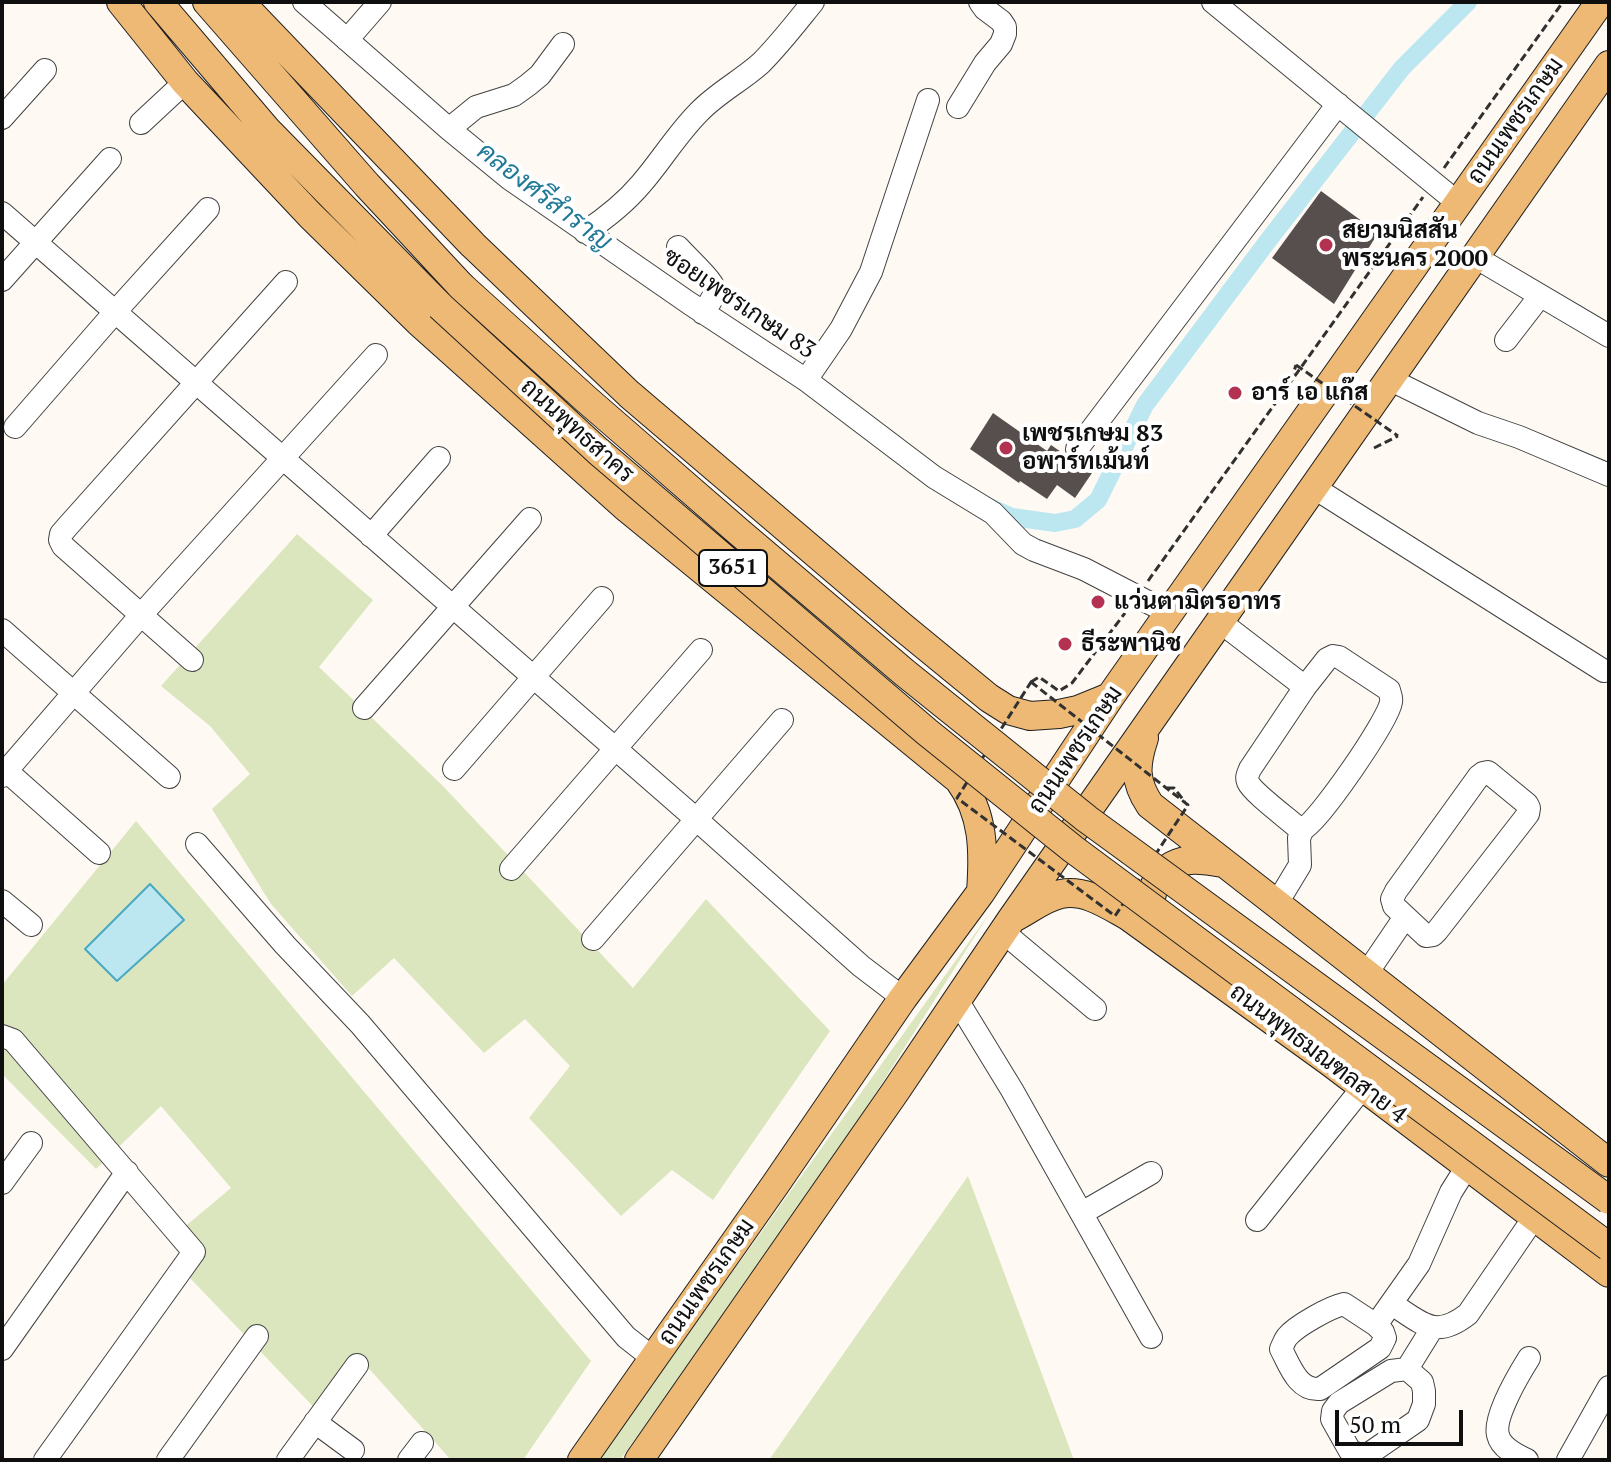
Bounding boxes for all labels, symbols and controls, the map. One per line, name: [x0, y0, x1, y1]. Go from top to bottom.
street label: ถนนเพชรเกษม: [1462, 52, 1570, 190]
water label: คลองศรีสำราญ: [471, 136, 617, 258]
place label: สยามนิสสัน พระนคร 2000: [1342, 217, 1488, 273]
marker: สยามนิสสัน พระนคร 2000: [1317, 236, 1335, 254]
street label: ซอยเพชรเกษม 83: [658, 243, 820, 365]
street label: ถนนพุทธสาคร: [515, 373, 639, 489]
place label: อาร์ เอ แก๊ส: [1251, 379, 1368, 407]
marker: อาร์ เอ แก๊ส: [1226, 384, 1244, 402]
place label: เพชรเกษม 83 อพาร์ทเม้นท์: [1022, 420, 1163, 476]
marker: เพชรเกษม 83 อพาร์ทเม้นท์: [997, 439, 1015, 457]
road number: 3651: [699, 550, 767, 586]
place label: แว่นตามิตรอาทร: [1114, 588, 1282, 616]
marker: แว่นตามิตรอาทร: [1089, 593, 1107, 611]
place label: ธีระพานิช: [1081, 630, 1181, 658]
marker: ธีระพานิช: [1056, 635, 1074, 653]
street label: ถนนเพชรเกษม: [1023, 681, 1129, 819]
street label: ถนนพุทธมณฑลสาย 4: [1224, 978, 1412, 1130]
street label: ถนนเพชรเกษม: [653, 1213, 761, 1351]
scale bar: [1339, 1394, 1467, 1444]
text: 50 m: [1349, 1408, 1401, 1440]

